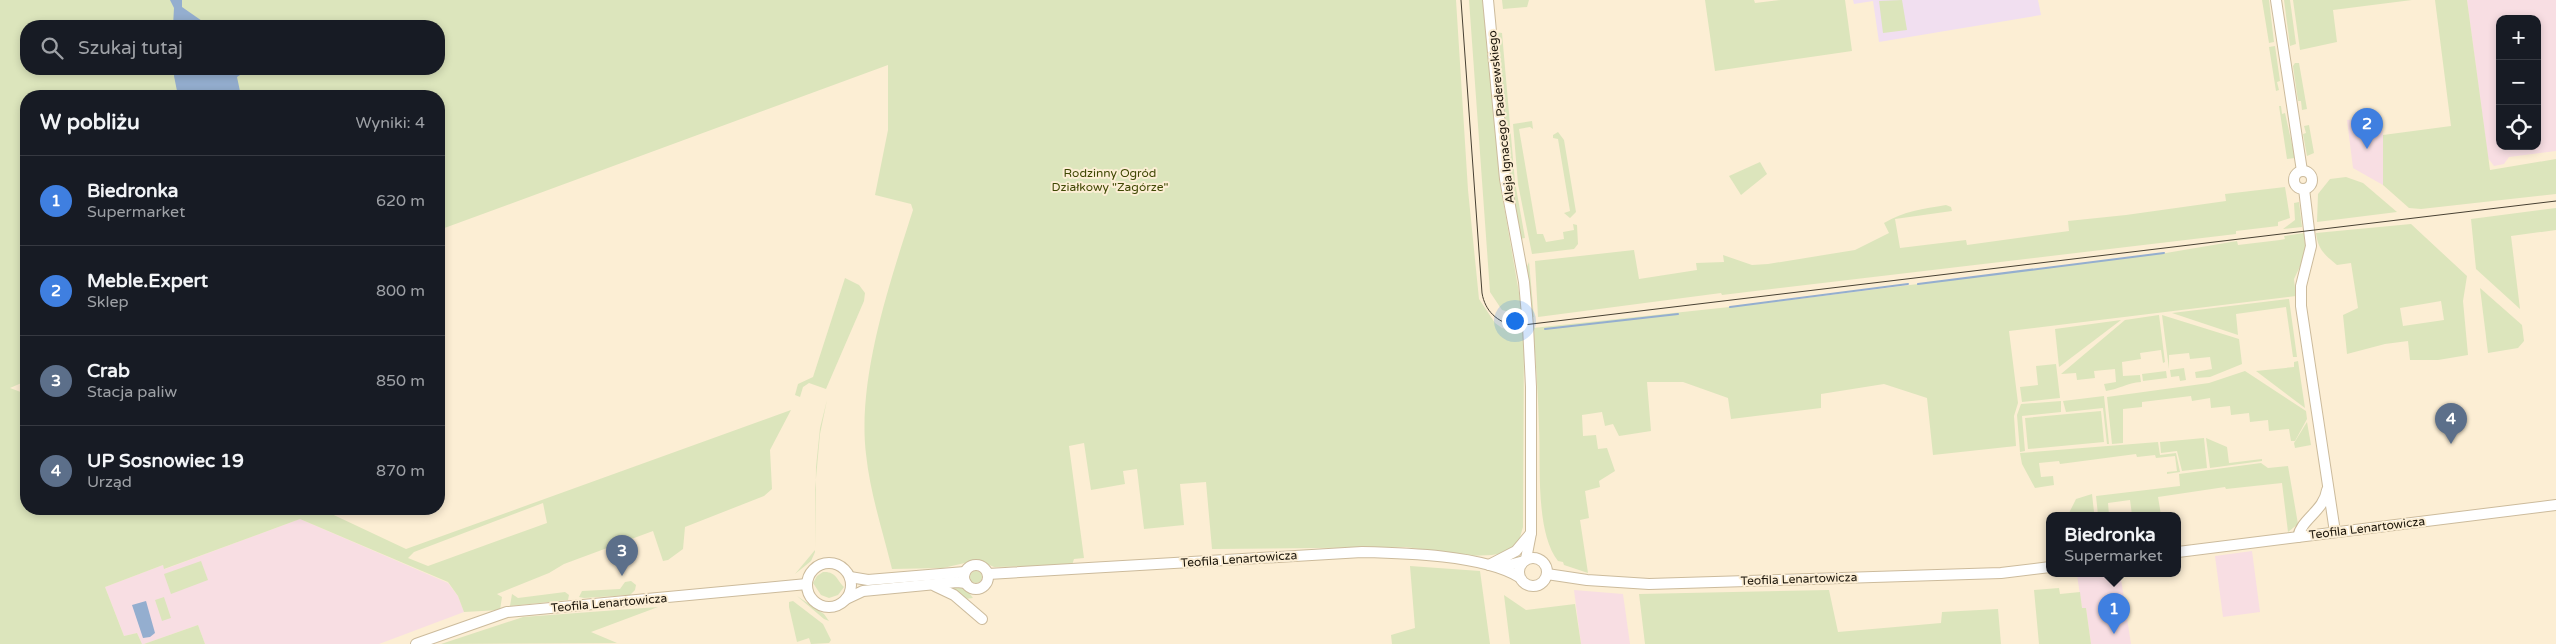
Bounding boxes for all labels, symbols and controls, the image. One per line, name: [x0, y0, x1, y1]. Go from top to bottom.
map controls: [2496, 15, 2541, 150]
button: +: [2496, 15, 2541, 60]
search box: [20, 20, 445, 75]
street label: Aleja Ignacego Paderewskiego: [1485, 30, 1517, 204]
icon: search: [38, 34, 66, 62]
text: Szukaj tutaj: [78, 37, 183, 59]
button: −: [2496, 60, 2541, 105]
button: locate: [2496, 105, 2541, 150]
pin: 2: [2351, 108, 2383, 149]
text: W pobliżu: [40, 110, 140, 135]
text: Wyniki: 4: [356, 113, 425, 133]
park label: Rodzinny Ogród Działkowy "Zagórze": [1051, 166, 1169, 194]
text: Biedronka: [87, 180, 178, 202]
text: 1: [51, 191, 61, 211]
text: 620 m: [376, 191, 425, 211]
text: Supermarket: [87, 202, 185, 222]
text: Meble.Expert: [87, 270, 208, 292]
text: 2: [51, 281, 61, 301]
text: 800 m: [376, 281, 425, 301]
text: Sklep: [87, 292, 129, 312]
your location: [1502, 308, 1528, 334]
text: Crab: [87, 360, 130, 382]
text: 3: [51, 371, 61, 391]
text: 850 m: [376, 371, 425, 391]
text: Stacja paliw: [87, 382, 177, 402]
pin: 4: [2435, 403, 2467, 444]
text: UP Sosnowiec 19: [87, 450, 244, 472]
text: 4: [51, 461, 61, 481]
text: 870 m: [376, 461, 425, 481]
text: Urząd: [87, 472, 132, 492]
popup: [2046, 512, 2181, 577]
street label: Teofila Lenartowicza: [2308, 514, 2426, 542]
text: Biedronka: [2064, 524, 2156, 546]
pin: 3: [606, 535, 638, 576]
text: Supermarket: [2064, 546, 2163, 566]
street label: Teofila Lenartowicza: [1180, 548, 1298, 570]
street label: Teofila Lenartowicza: [1740, 570, 1858, 588]
street label: Teofila Lenartowicza: [550, 591, 668, 615]
pin: 1: [2098, 593, 2130, 634]

